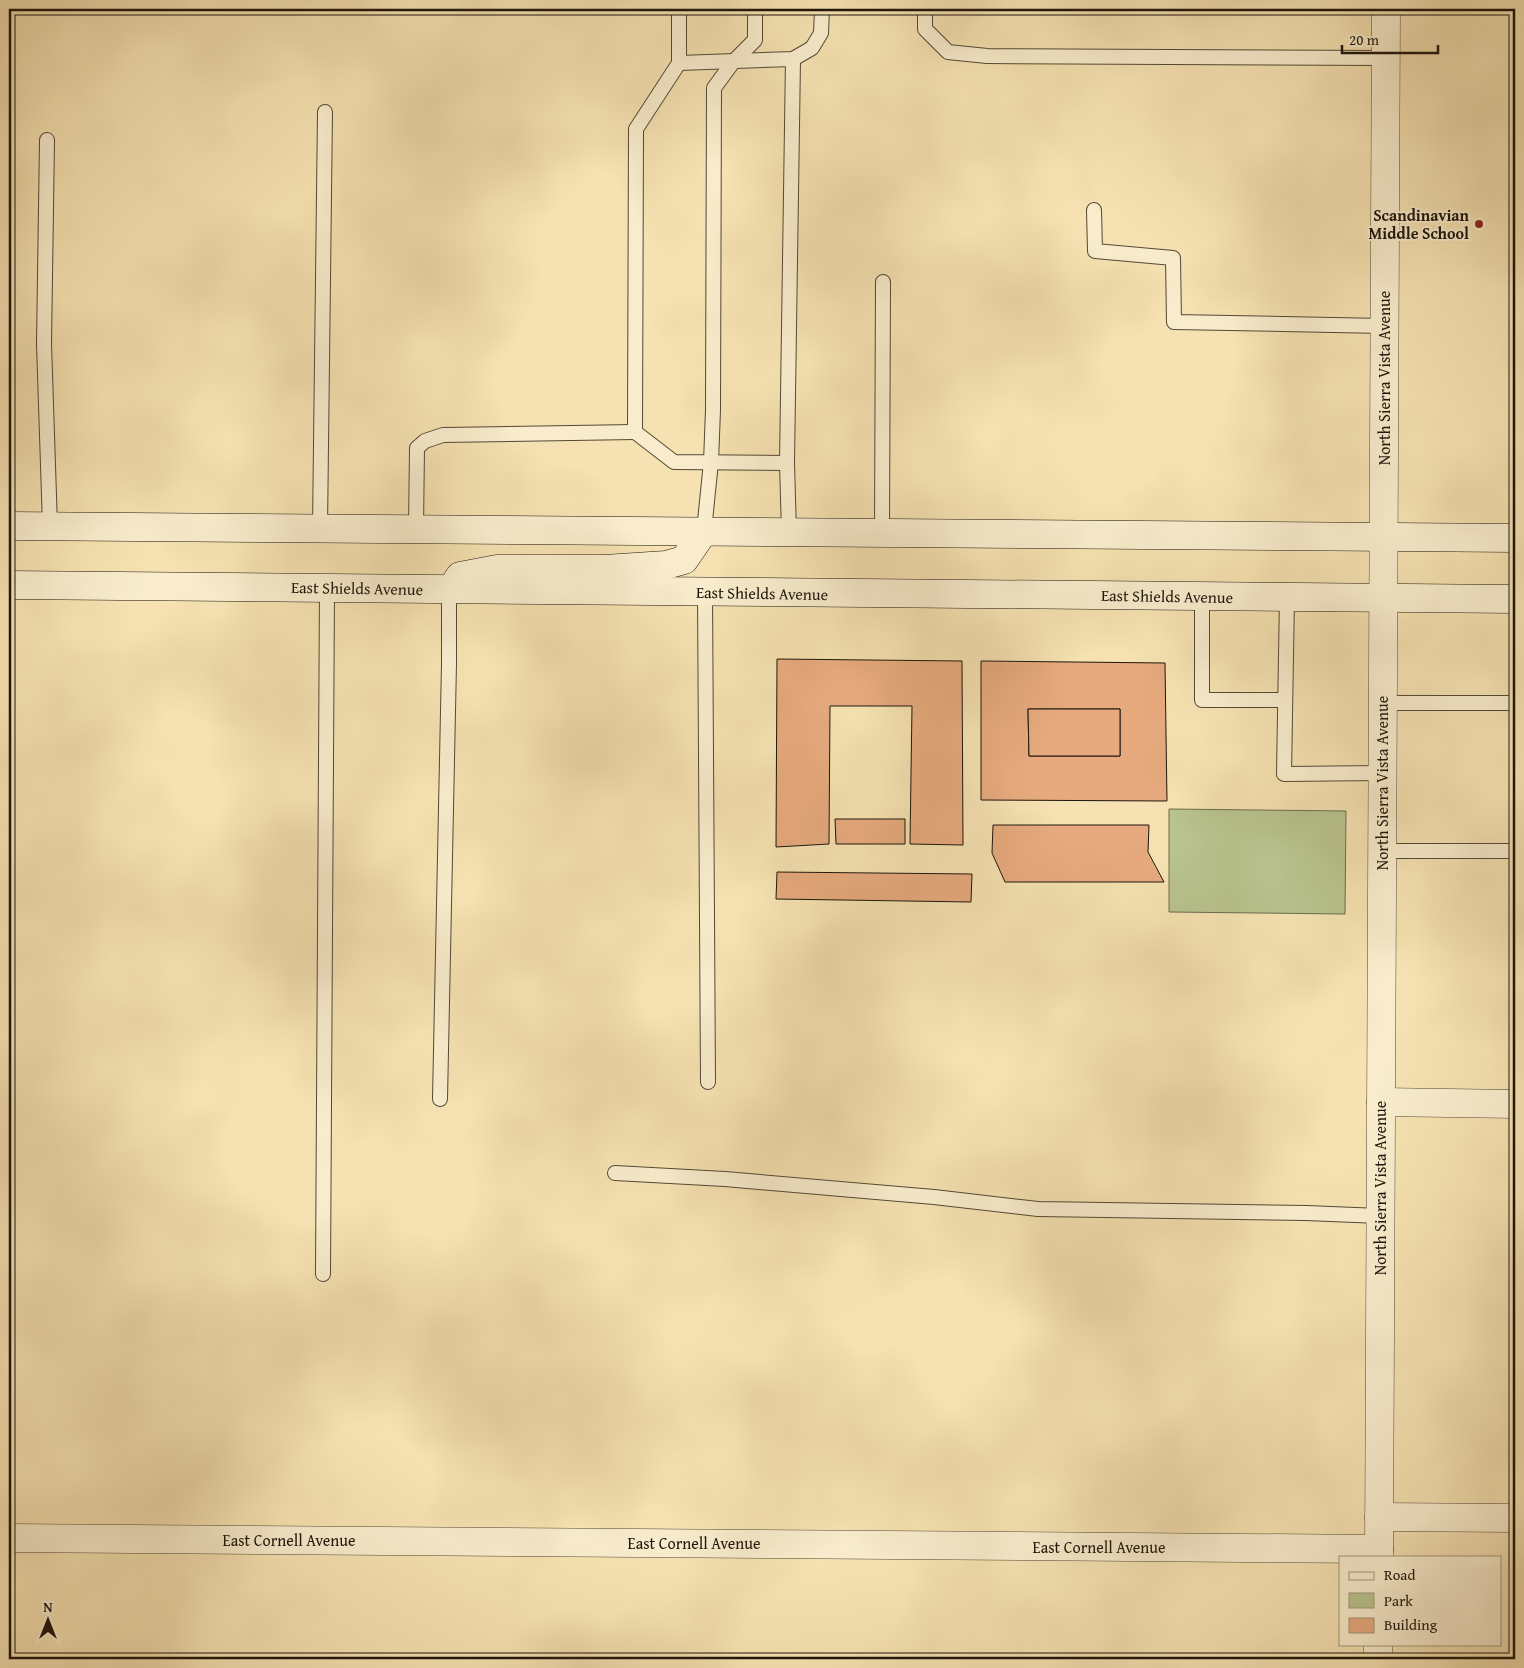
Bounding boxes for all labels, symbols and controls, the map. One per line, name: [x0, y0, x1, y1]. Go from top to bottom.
scale bar: [1342, 22, 1438, 54]
text: 20 m: [1349, 29, 1380, 50]
place label: Scandinavian Middle School: [1369, 203, 1470, 245]
marker: Scandinavian Middle School: [1473, 218, 1485, 230]
street label: North Sierra Vista Avenue: [1372, 291, 1396, 465]
street label: East Shields Avenue: [291, 575, 423, 601]
street label: East Shields Avenue: [696, 580, 828, 606]
street label: East Shields Avenue: [1101, 583, 1233, 609]
street label: North Sierra Vista Avenue: [1370, 696, 1394, 870]
street label: North Sierra Vista Avenue: [1368, 1101, 1392, 1275]
street label: East Cornell Avenue: [223, 1528, 355, 1552]
street label: East Cornell Avenue: [628, 1531, 760, 1555]
street label: East Cornell Avenue: [1033, 1535, 1165, 1559]
legend: [1339, 1556, 1502, 1646]
text: Road: [1384, 1564, 1415, 1585]
text: Park: [1384, 1590, 1413, 1611]
north arrow: [22, 1596, 72, 1646]
text: N: [43, 1597, 53, 1617]
text: Building: [1384, 1614, 1438, 1635]

